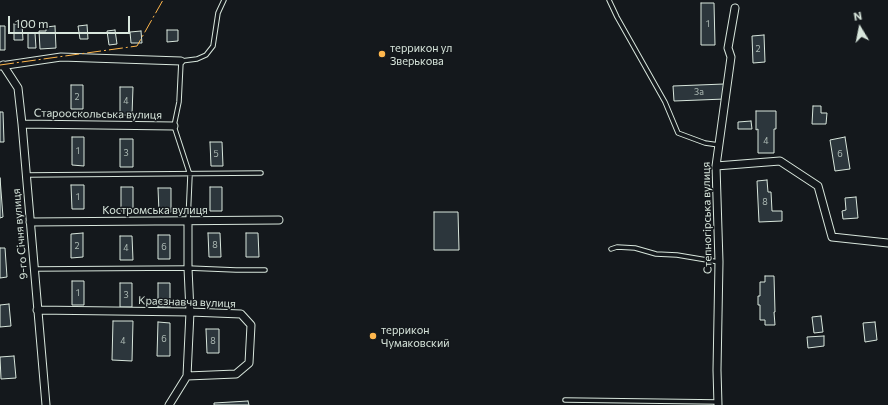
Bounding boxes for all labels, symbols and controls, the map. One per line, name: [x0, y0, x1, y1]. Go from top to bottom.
scale bar: [10, 8, 132, 34]
north arrow: [840, 8, 880, 48]
text: N: [853, 9, 863, 23]
text: 100 m: [15, 16, 49, 30]
house number: 1: [706, 19, 710, 29]
place label: террикон ул Зверькова: [390, 41, 452, 67]
house number: 2: [756, 44, 760, 54]
marker: террикон ул Зверькова: [377, 49, 387, 59]
house number: 3а: [694, 87, 704, 97]
house number: 2: [75, 92, 79, 102]
house number: 4: [123, 96, 129, 106]
street label: Старооскольська вулиця: [34, 106, 162, 122]
house number: 4: [763, 136, 769, 146]
house number: 1: [76, 146, 80, 156]
house number: 3: [123, 148, 129, 158]
house number: 5: [213, 149, 219, 159]
house number: 6: [837, 149, 843, 159]
street label: Степногірська вулиця: [699, 162, 715, 274]
street label: 9-го Січня вулиця: [9, 188, 31, 280]
house number: 1: [76, 192, 80, 202]
house number: 8: [762, 197, 768, 207]
street label: Костромська вулиця: [102, 203, 208, 217]
house number: 8: [212, 240, 218, 250]
house number: 2: [75, 241, 79, 251]
house number: 6: [161, 242, 167, 252]
house number: 4: [123, 243, 129, 253]
house number: 1: [76, 288, 80, 298]
house number: 3: [123, 290, 129, 300]
street label: Краєзнавча вулиця: [138, 294, 236, 310]
place label: террикон Чумаковский: [381, 323, 450, 349]
marker: террикон Чумаковский: [368, 331, 378, 341]
house number: 6: [161, 334, 167, 344]
house number: 4: [120, 336, 126, 346]
house number: 8: [210, 336, 216, 346]

